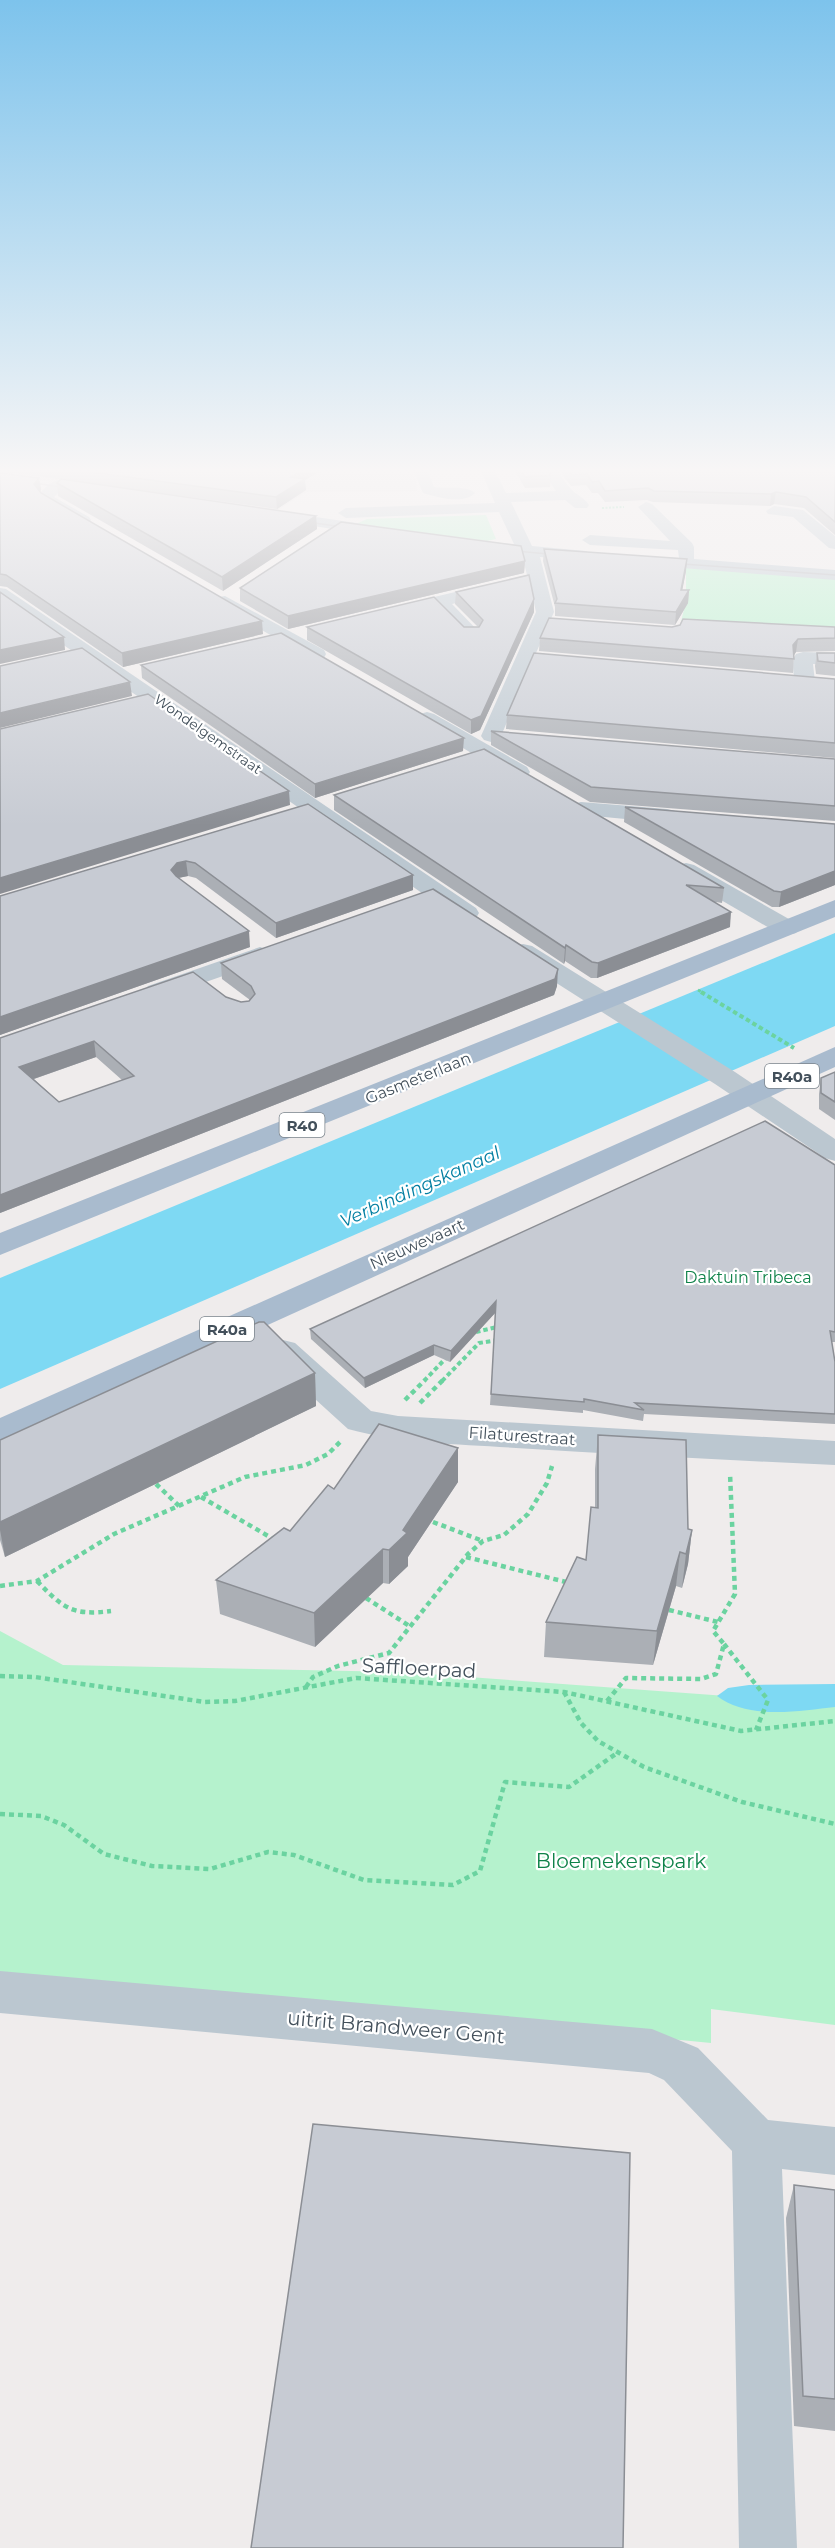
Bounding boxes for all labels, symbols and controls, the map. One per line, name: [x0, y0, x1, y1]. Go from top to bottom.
street label: Wondelgemstraat: [151, 690, 266, 778]
street label: Gasmeterlaan: [362, 1048, 474, 1108]
road number: R40a: [765, 1064, 819, 1088]
road number: R40: [280, 1113, 324, 1137]
water label: Verbindingskanaal: [337, 1142, 504, 1232]
street label: Nieuwevaart: [367, 1214, 468, 1273]
park label: Daktuin Tribeca: [684, 1268, 812, 1287]
road number: R40a: [200, 1317, 254, 1341]
street label: Filaturestraat: [468, 1423, 576, 1449]
street label: Saffloerpad: [361, 1653, 477, 1683]
park label: Bloemekenspark: [536, 1849, 706, 1873]
street label: uitrit Brandweer Gent: [286, 2006, 506, 2048]

